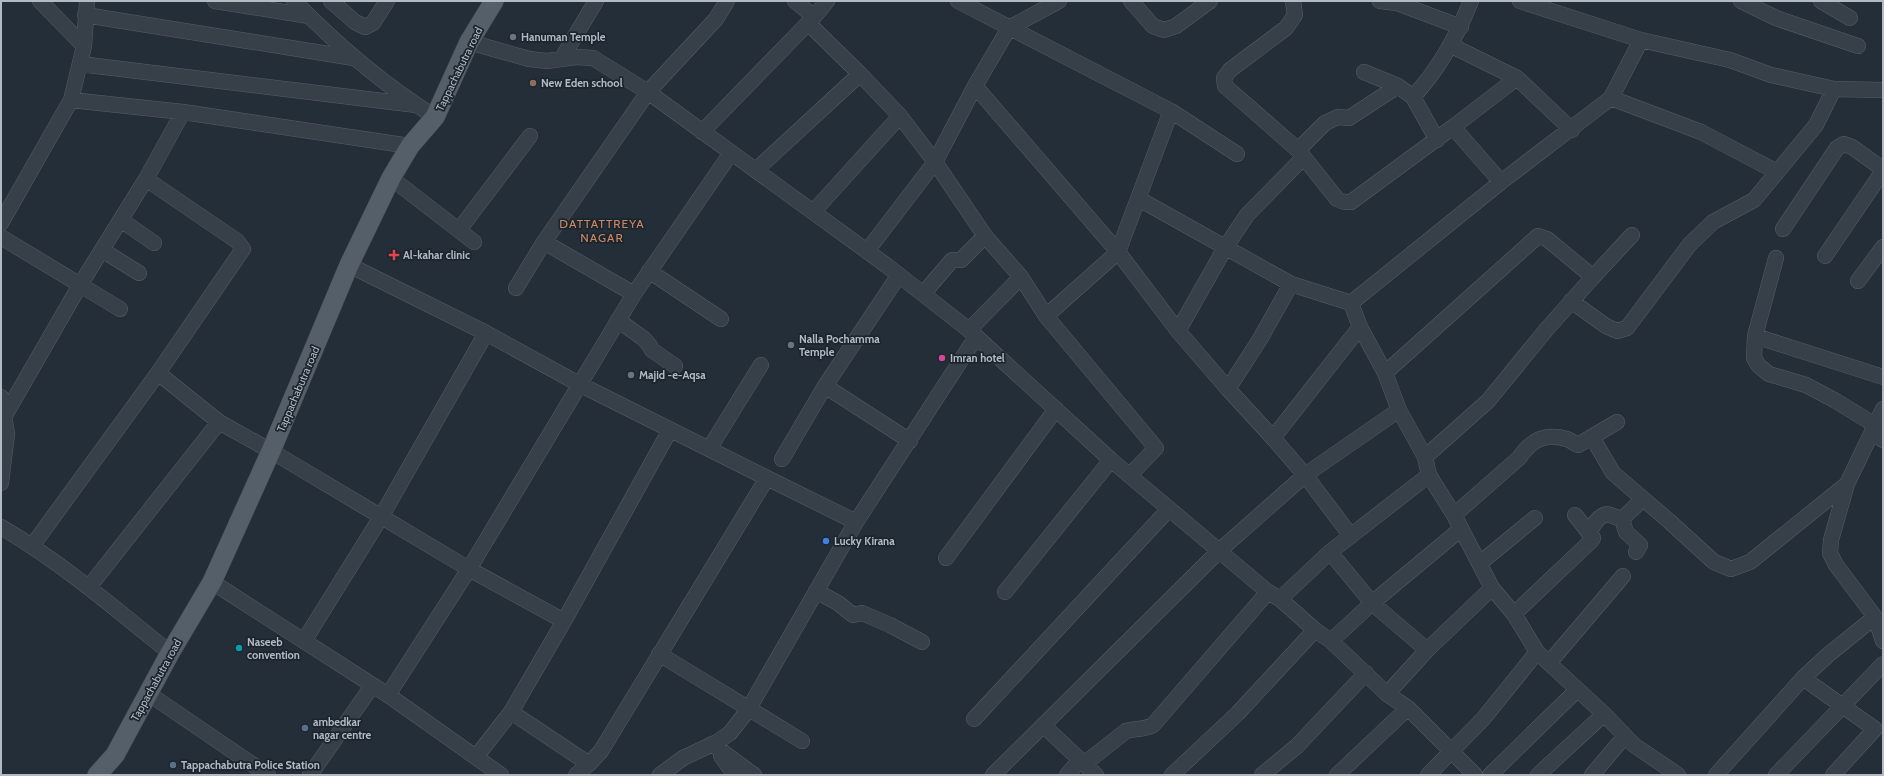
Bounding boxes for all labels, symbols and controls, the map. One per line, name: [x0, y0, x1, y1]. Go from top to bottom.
street label: Tappachabutra road: [433, 25, 485, 113]
place label: Hanuman Temple: [521, 30, 606, 44]
marker: Hanuman Temple: [508, 32, 518, 42]
place label: New Eden school: [541, 76, 623, 90]
marker: New Eden school: [528, 78, 538, 88]
district label: DATTATTREYA NAGAR: [559, 216, 645, 245]
place label: Al-kahar clinic: [403, 248, 470, 262]
marker: Al-kahar clinic: [388, 249, 400, 261]
place label: Nalla Pochamma Temple: [799, 332, 880, 359]
marker: Nalla Pochamma Temple: [786, 340, 796, 350]
street label: Tappachabutra road: [274, 344, 322, 434]
place label: Imran hotel: [950, 351, 1005, 365]
marker: Imran hotel: [937, 353, 947, 363]
place label: Majid -e-Aqsa: [639, 368, 706, 382]
marker: Majid -e-Aqsa: [626, 370, 636, 380]
place label: Lucky Kirana: [834, 534, 895, 548]
marker: Lucky Kirana: [821, 536, 831, 546]
place label: Naseeb convention: [247, 635, 300, 662]
street label: Tappachabutra road: [128, 636, 184, 724]
marker: Naseeb convention: [234, 643, 244, 653]
place label: ambedkar nagar centre: [313, 715, 372, 742]
marker: ambedkar nagar centre: [300, 723, 310, 733]
place label: Tappachabutra Police Station: [181, 758, 320, 772]
marker: Tappachabutra Police Station: [168, 760, 178, 770]

